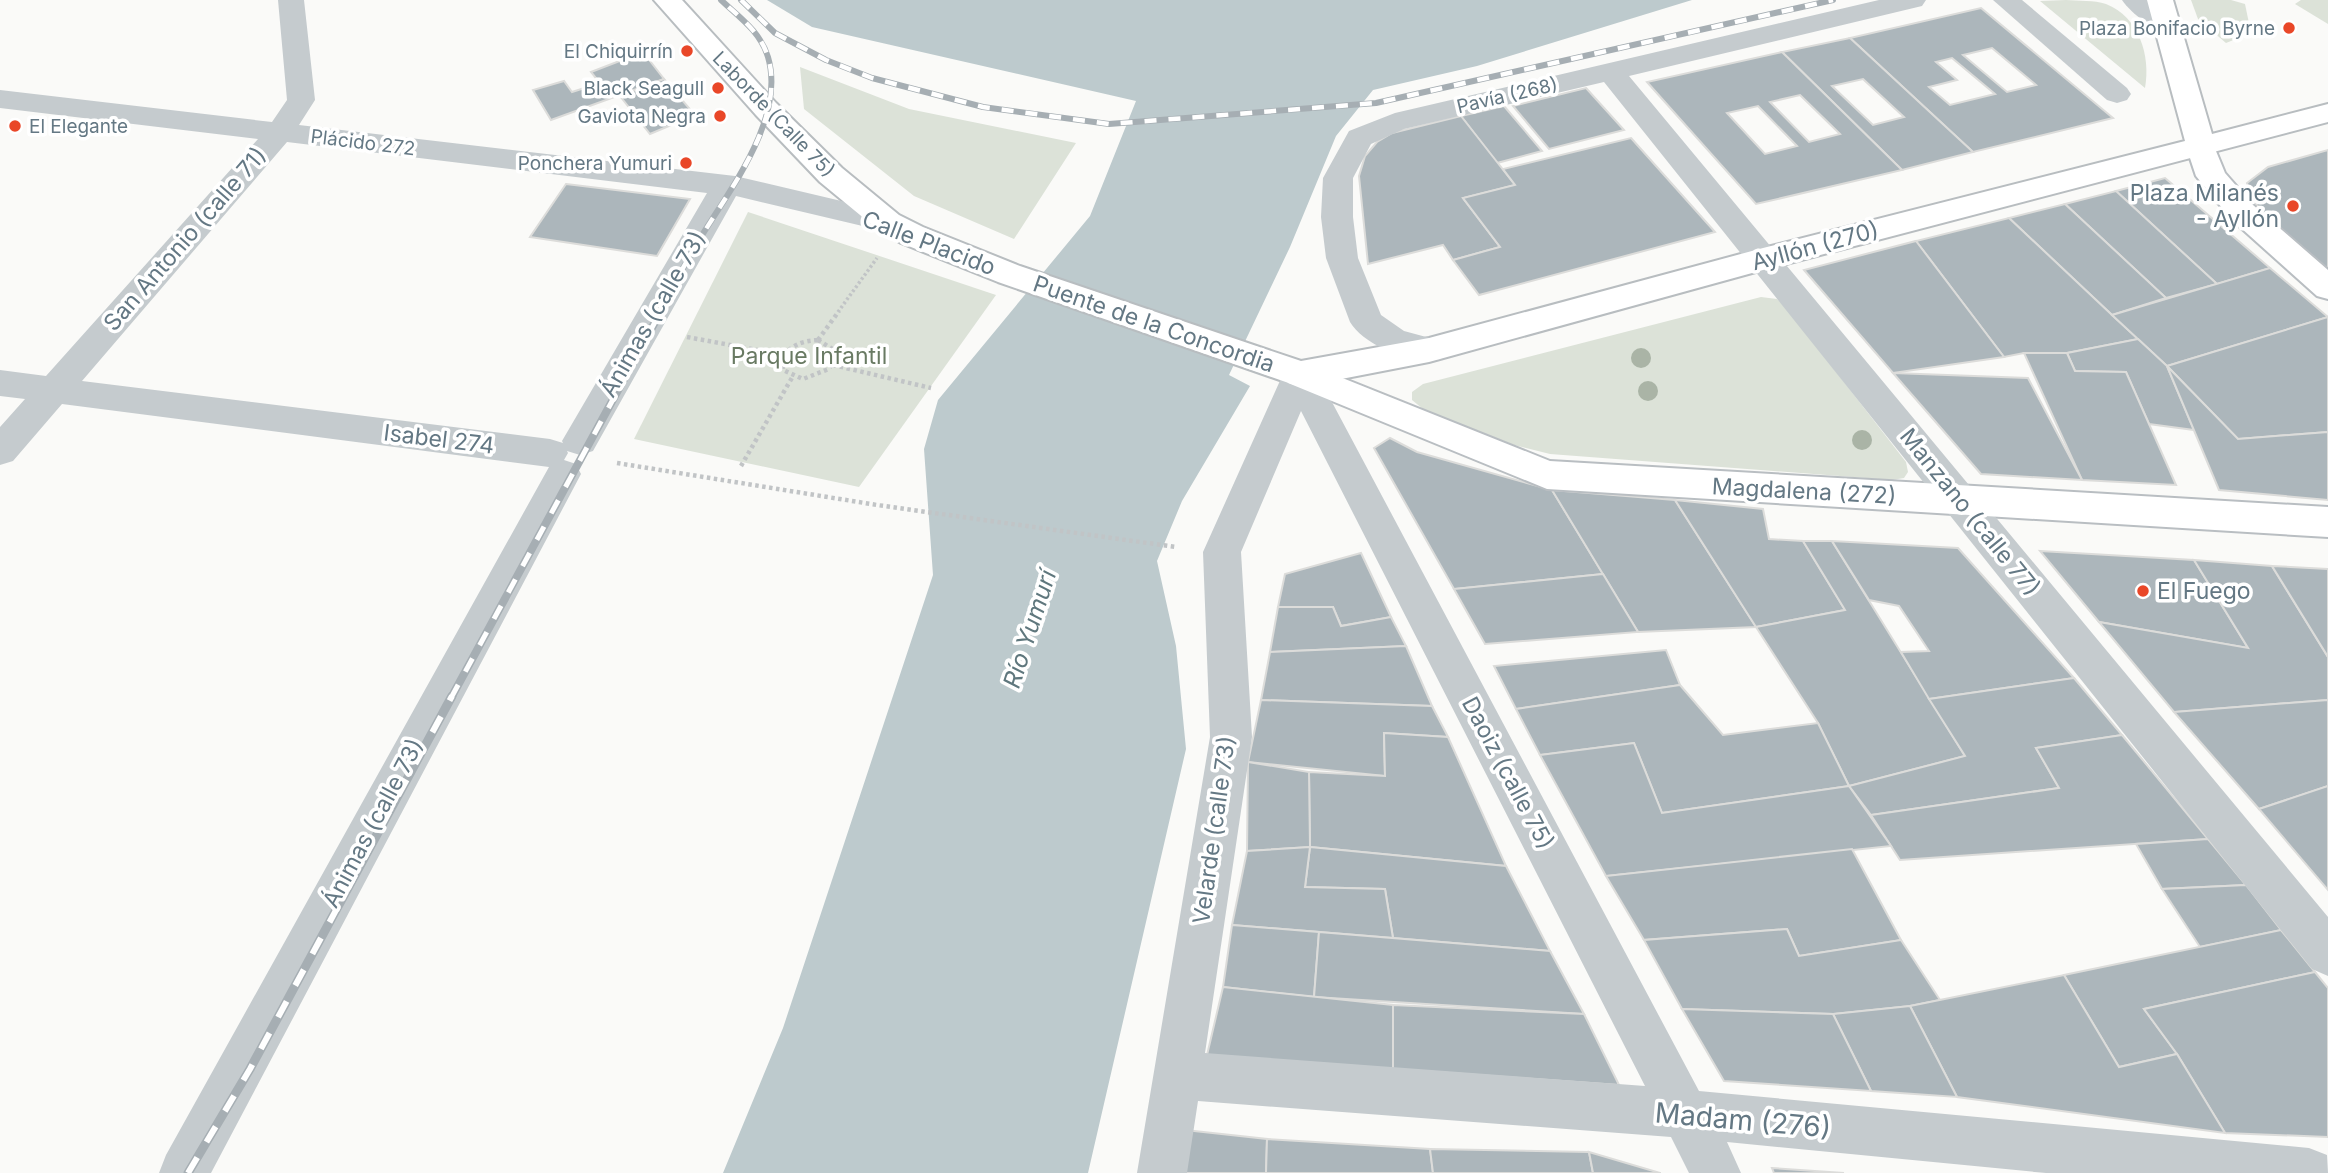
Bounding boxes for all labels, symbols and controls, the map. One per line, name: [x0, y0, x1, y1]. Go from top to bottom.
place label: Plaza Bonifacio Byrne: [2079, 17, 2275, 40]
marker: Plaza Bonifacio Byrne: [2281, 20, 2297, 36]
place label: El Chiquirrín: [564, 40, 673, 63]
marker: El Chiquirrín: [679, 43, 695, 59]
street label: Laborde (Calle 75): [708, 47, 839, 182]
street label: Pavía (268): [1454, 73, 1560, 118]
place label: Black Seagull: [583, 77, 704, 100]
marker: Black Seagull: [710, 80, 726, 96]
place label: Gaviota Negra: [578, 105, 706, 128]
marker: Gaviota Negra: [712, 108, 728, 124]
place label: El Elegante: [29, 115, 128, 138]
marker: El Elegante: [7, 118, 23, 134]
street label: Plácido 272: [309, 125, 417, 160]
street label: San Antonio (calle 71): [98, 142, 272, 336]
place label: Ponchera Yumuri: [518, 152, 672, 175]
marker: Ponchera Yumuri: [678, 155, 694, 171]
place label: Plaza Milanés - Ayllón: [2130, 179, 2279, 233]
marker: Plaza Milanés - Ayllón: [2285, 198, 2301, 214]
street label: Calle Placido: [858, 205, 1000, 281]
street label: Ayllón (270): [1748, 216, 1882, 276]
street label: Ánimas (calle 73): [594, 226, 712, 402]
street label: Puente de la Concordia: [1030, 270, 1278, 378]
park label: Parque Infantil: [731, 342, 887, 370]
street label: Isabel 274: [382, 418, 496, 460]
street label: Manzano (calle 77): [1894, 423, 2046, 601]
street label: Magdalena (272): [1711, 472, 1897, 510]
water label: Río Yumurí: [997, 564, 1063, 692]
place label: El Fuego: [2157, 577, 2251, 605]
marker: El Fuego: [2135, 583, 2151, 599]
street label: Daoiz (calle 75): [1456, 692, 1560, 854]
street label: Ánimas (calle 73): [317, 734, 429, 912]
street label: Velarde (calle 73): [1187, 734, 1241, 926]
street label: Madam (276): [1654, 1095, 1832, 1145]

